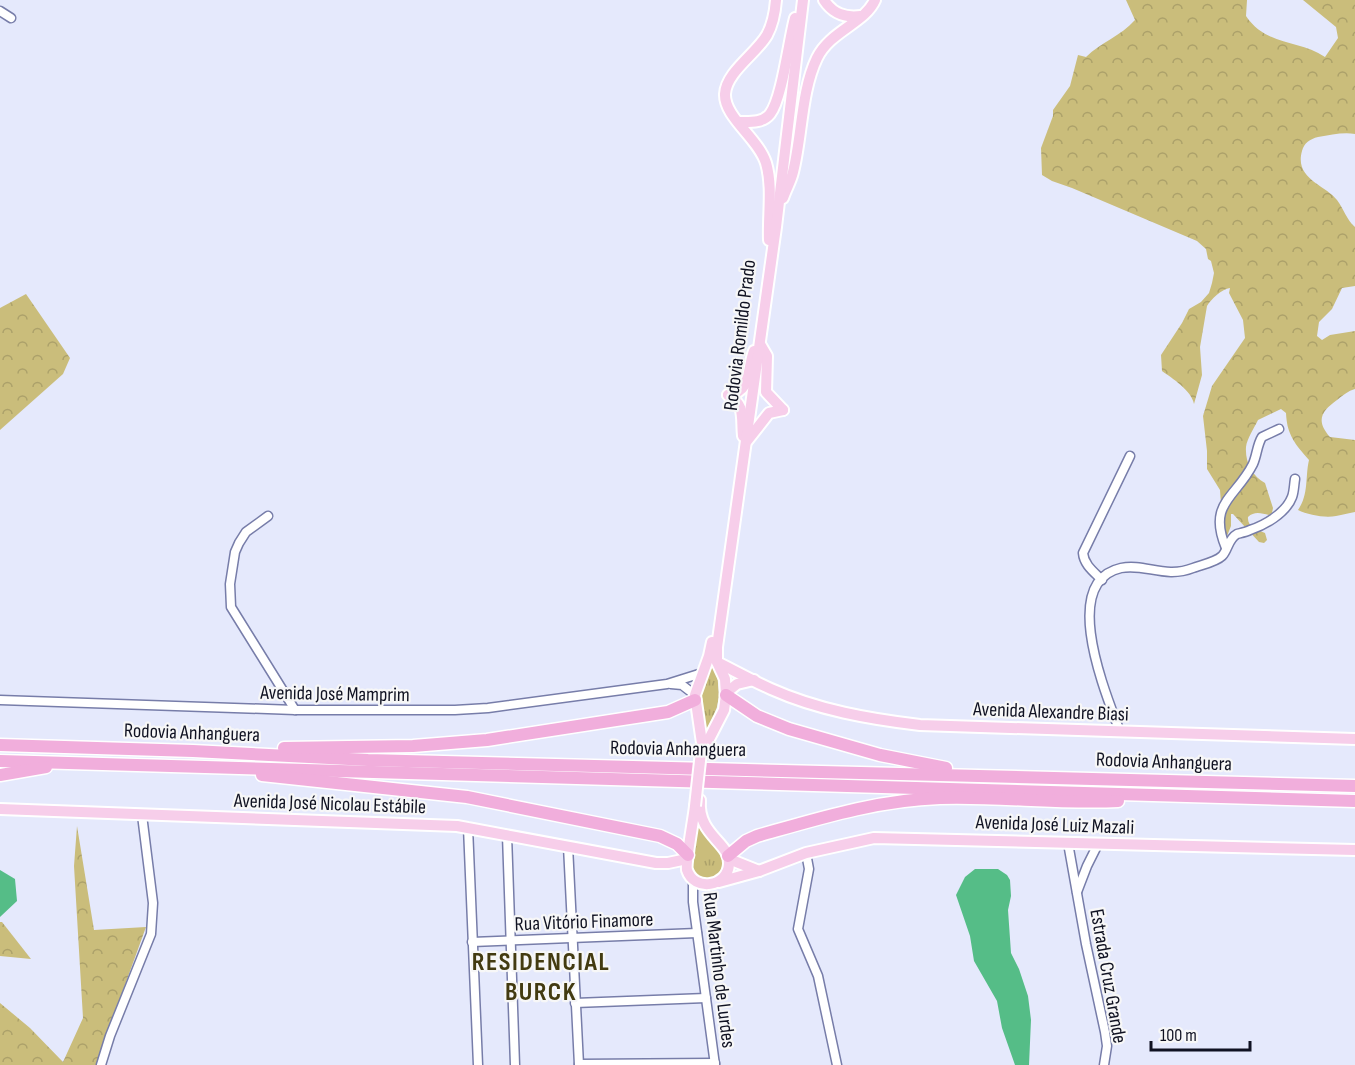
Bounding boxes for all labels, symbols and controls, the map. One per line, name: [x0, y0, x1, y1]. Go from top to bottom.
street label: Rodovia Romildo Prado: [719, 258, 761, 412]
street label: Avenida José Mamprim: [259, 681, 410, 707]
street label: Avenida Alexandre Biasi: [972, 697, 1129, 727]
street label: Rodovia Anhanguera: [124, 719, 260, 747]
street label: Rodovia Anhanguera: [610, 736, 746, 762]
street label: Rodovia Anhanguera: [1096, 748, 1232, 776]
street label: Avenida José Nicolau Estábile: [232, 789, 426, 819]
street label: Avenida José Luiz Mazali: [974, 810, 1135, 840]
street label: Rua Martinho de Lurdes: [698, 891, 740, 1049]
street label: Estrada Cruz Grande: [1084, 907, 1132, 1045]
street label: Rua Vitório Finamore: [514, 908, 654, 936]
district label: RESIDENCIAL BURCK: [472, 947, 610, 1008]
scale bar: [1151, 1014, 1250, 1052]
text: 100 m: [1160, 1025, 1197, 1046]

